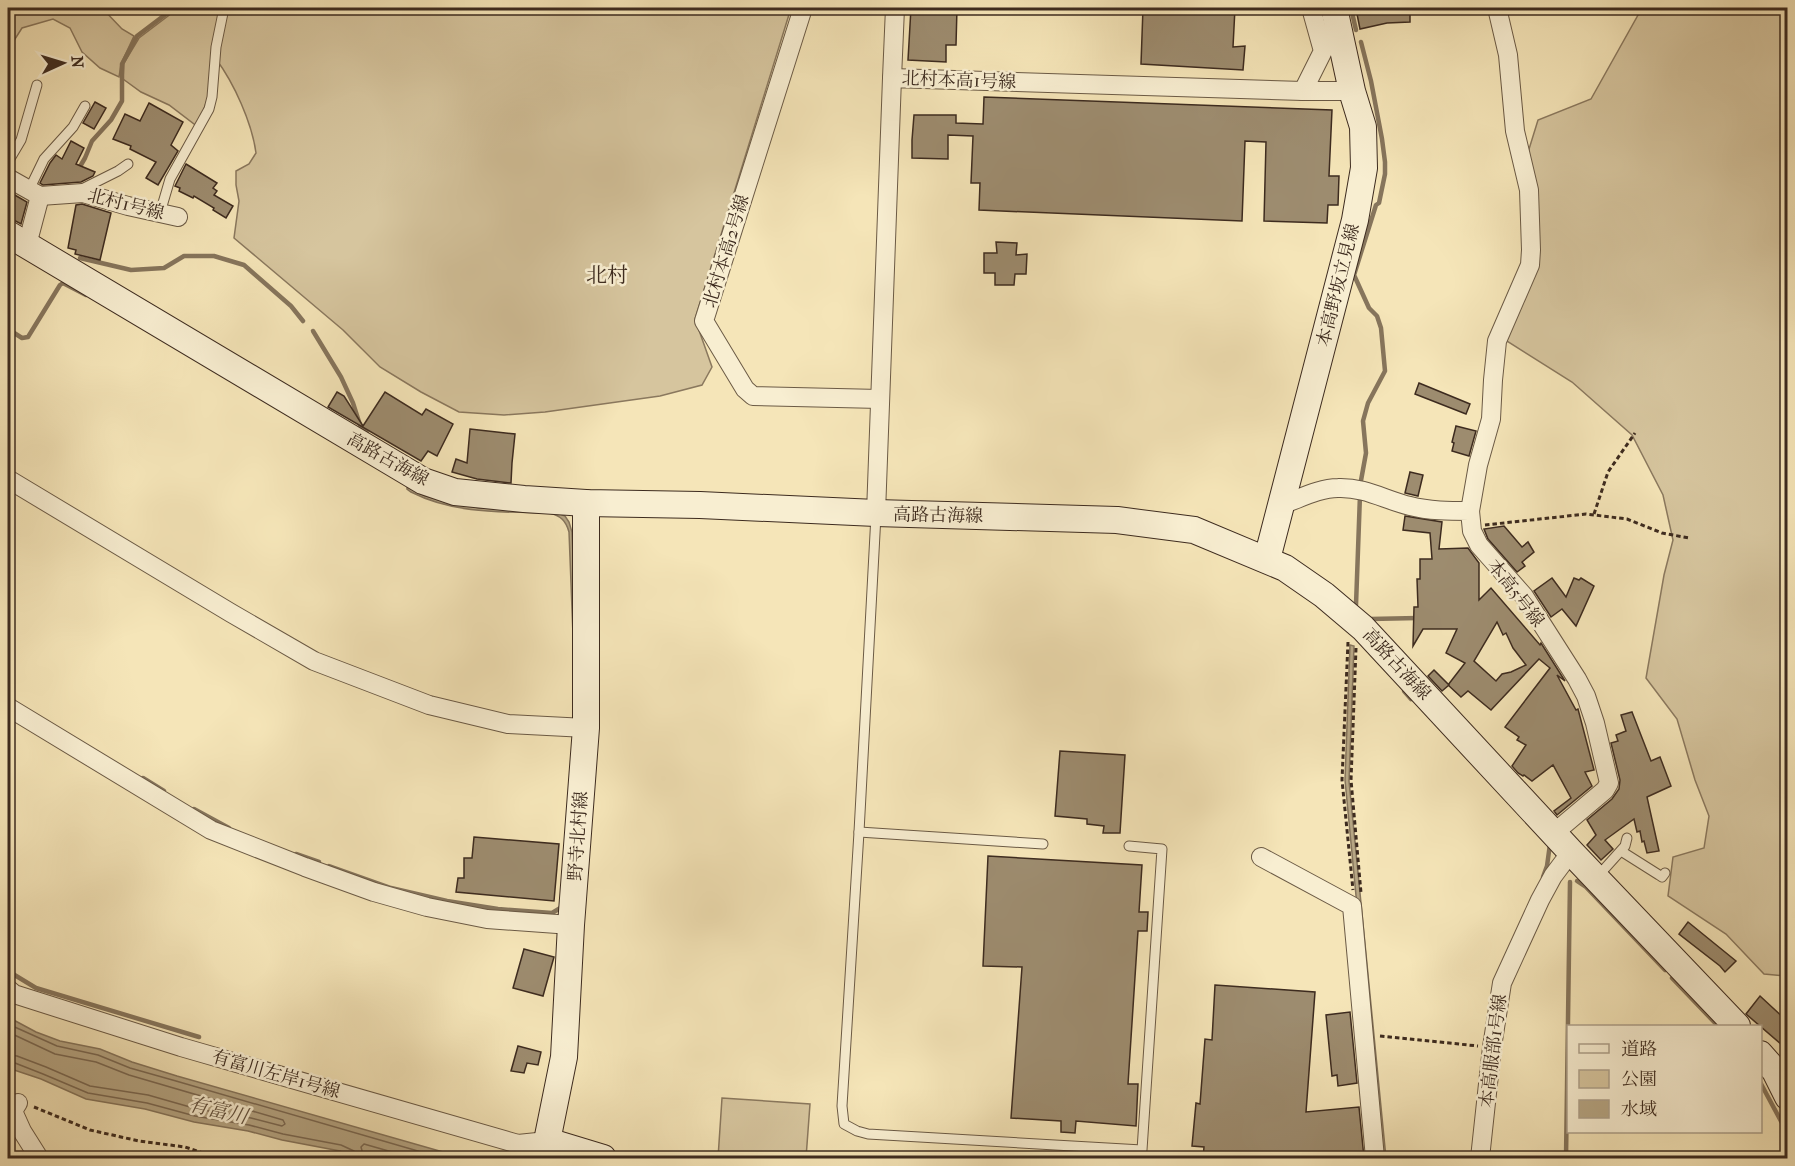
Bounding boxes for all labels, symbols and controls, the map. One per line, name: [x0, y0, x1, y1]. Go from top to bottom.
north arrow: [33, 33, 93, 93]
text: N: [68, 55, 87, 70]
street label: 北村本高1号線: [901, 68, 1017, 93]
street label: 北村1号線: [85, 185, 166, 224]
street label: 北村本高2号線: [699, 192, 754, 310]
street label: 本高野坂立見線: [1313, 221, 1364, 349]
district label: 北村: [586, 263, 628, 287]
street label: 高路古海線: [343, 428, 432, 490]
street label: 高路古海線: [893, 504, 983, 527]
street label: 本高5号線: [1483, 555, 1548, 631]
street label: 高路古海線: [1358, 624, 1435, 704]
street label: 野寺北村線: [565, 790, 592, 882]
street label: 本高服部1号線: [1476, 993, 1511, 1109]
legend: [1567, 1025, 1762, 1133]
text: 道路: [1621, 1039, 1657, 1060]
street label: 有富川左岸1号線: [209, 1046, 342, 1103]
text: 公園: [1621, 1069, 1657, 1090]
water label: 有富川: [186, 1093, 252, 1129]
text: 水域: [1621, 1099, 1657, 1120]

